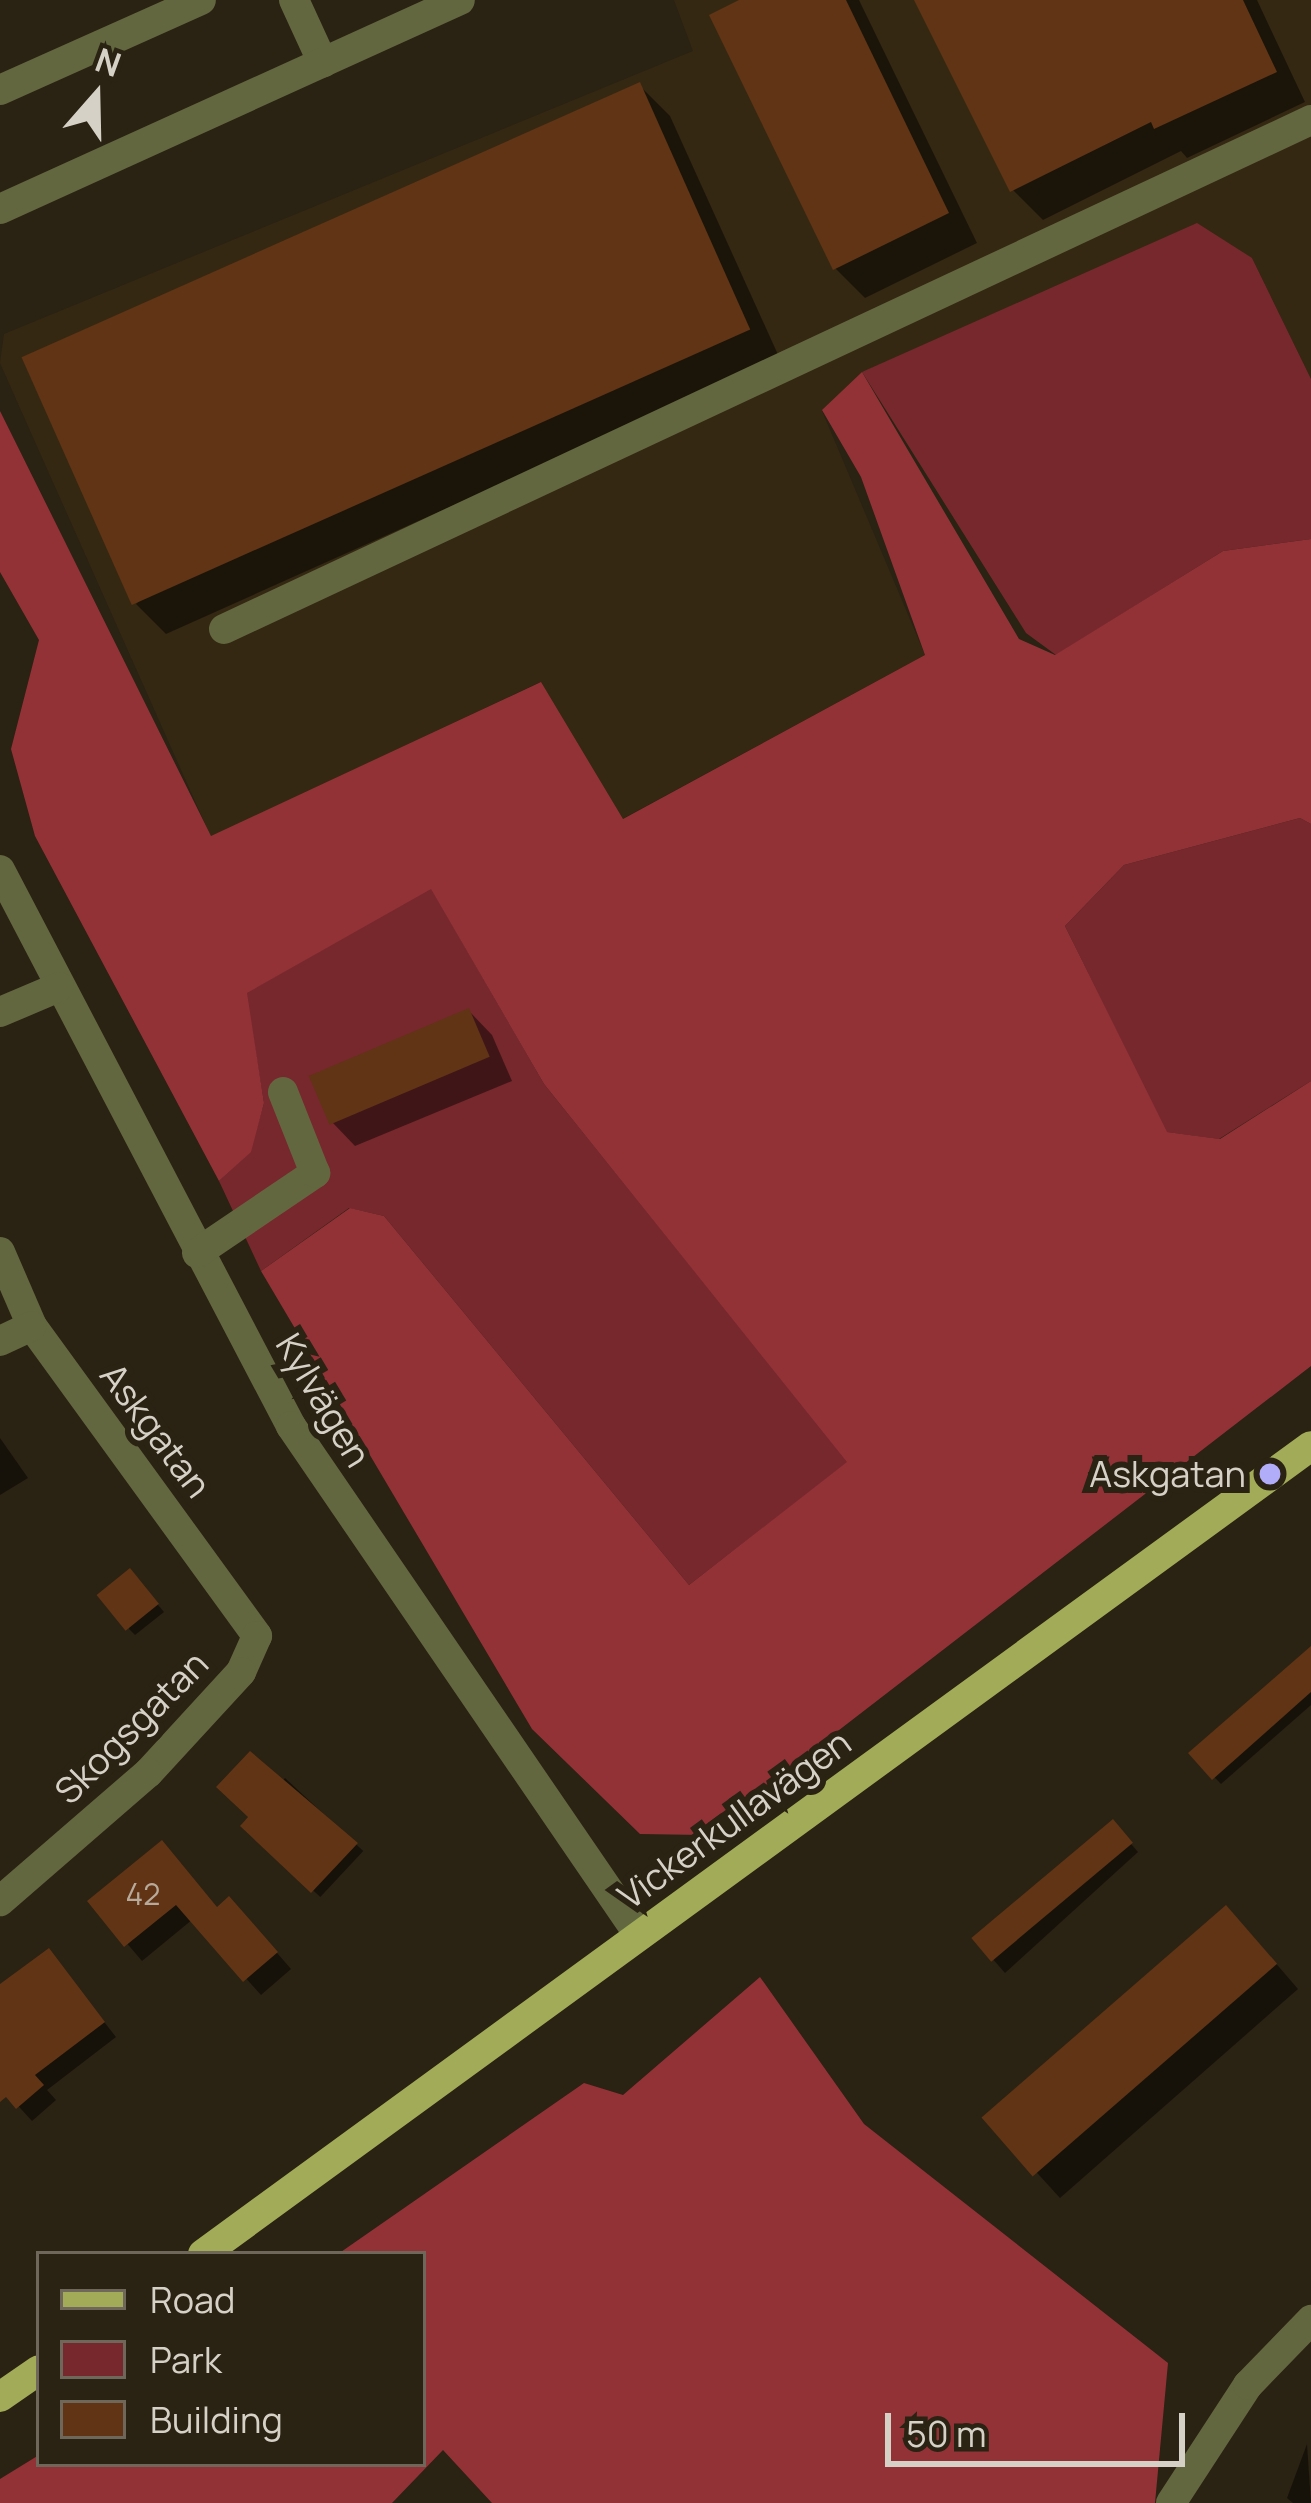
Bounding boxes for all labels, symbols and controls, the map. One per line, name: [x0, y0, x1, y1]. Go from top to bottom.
north arrow: [36, 36, 156, 156]
text: N: [90, 37, 127, 87]
street label: Kylvägen: [267, 1326, 381, 1474]
street label: Askgatan: [92, 1354, 220, 1506]
place label: Askgatan: [1089, 1452, 1246, 1496]
marker: Askgatan: [1257, 1461, 1283, 1487]
street label: Skogsgatan: [46, 1642, 216, 1812]
street label: Vickerkullavägen: [609, 1720, 859, 1918]
house number: 42: [126, 1876, 160, 1912]
legend: [36, 2251, 426, 2467]
text: Road: [150, 2275, 235, 2324]
text: Park: [150, 2335, 222, 2384]
scale bar: [891, 2389, 1191, 2463]
text: Building: [150, 2395, 283, 2444]
text: 50 m: [906, 2409, 986, 2458]

